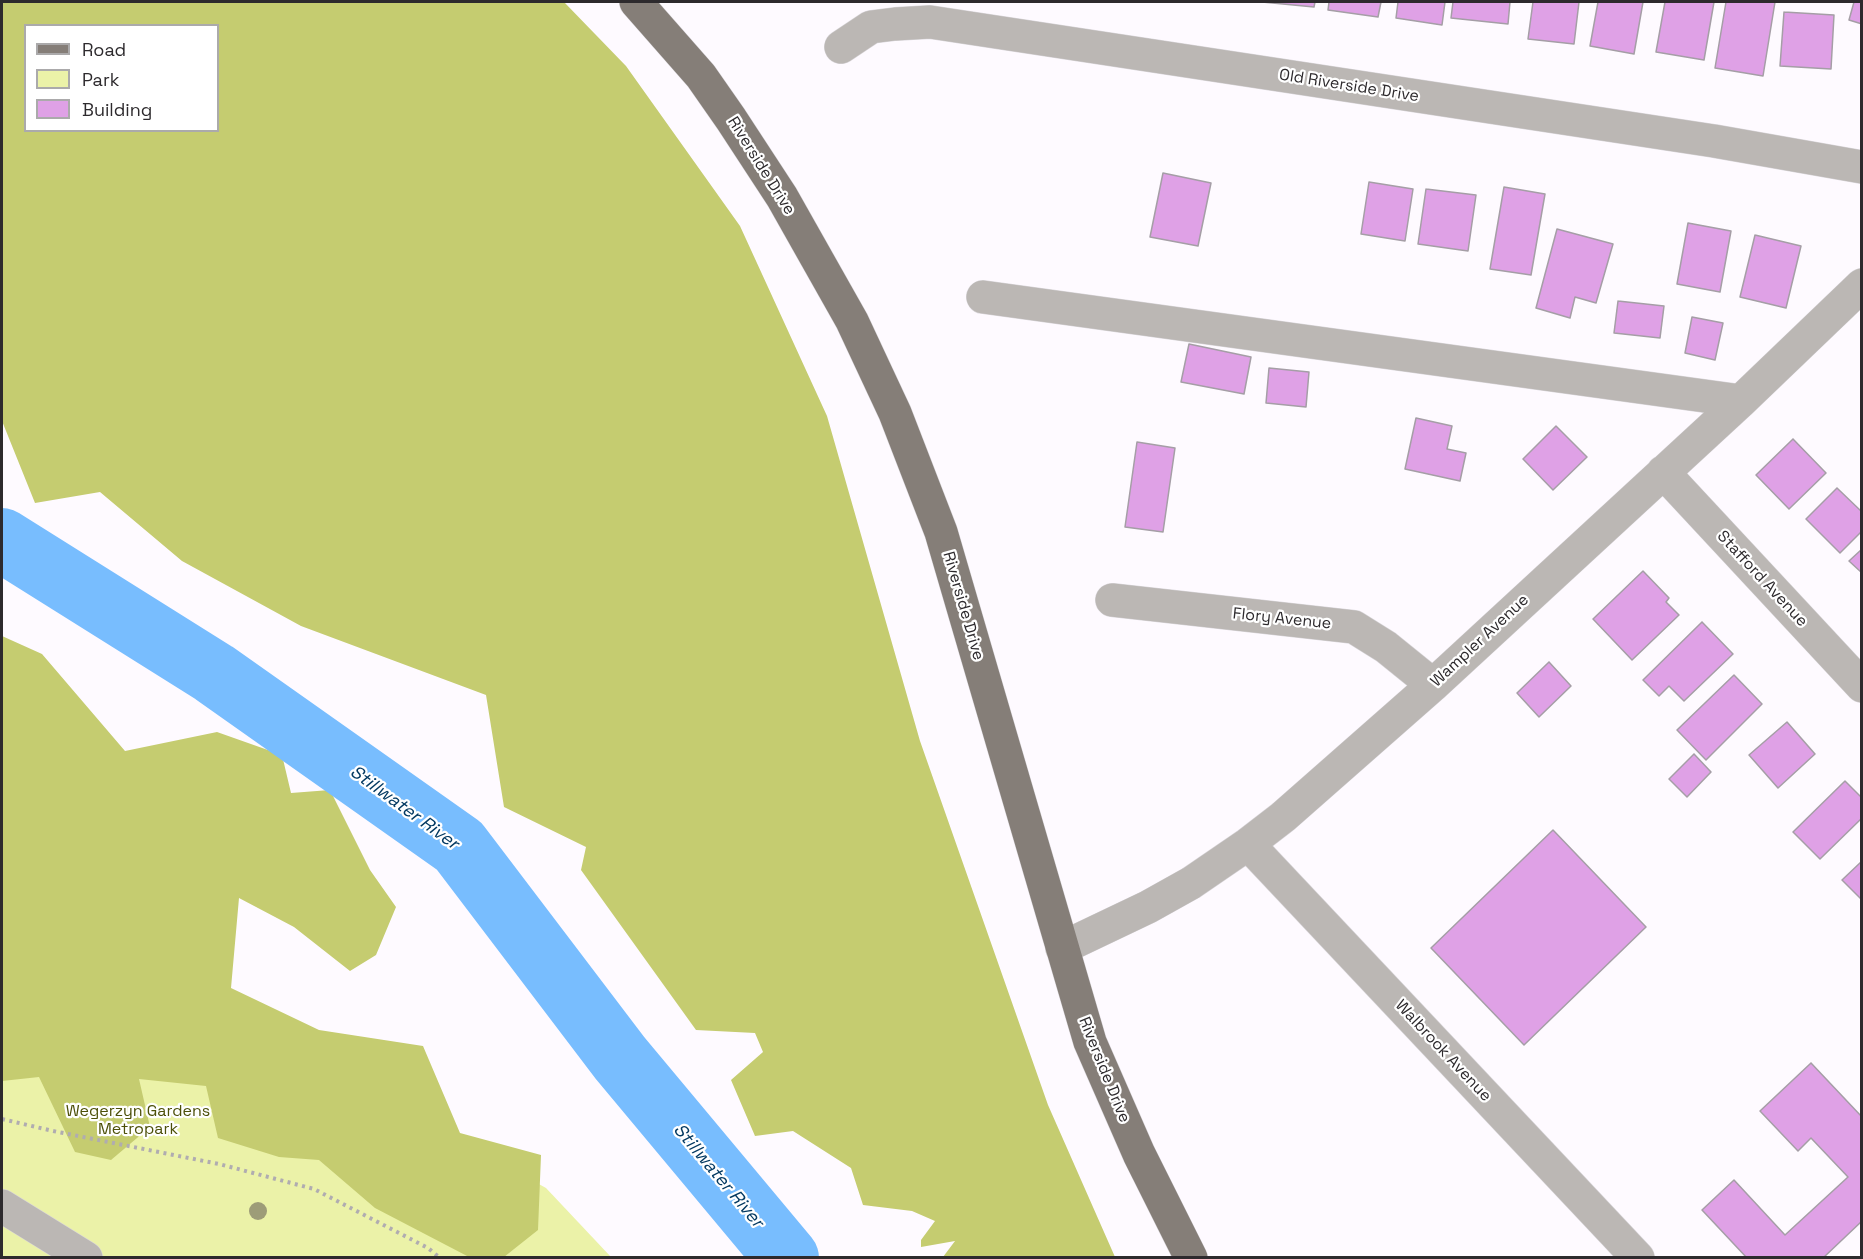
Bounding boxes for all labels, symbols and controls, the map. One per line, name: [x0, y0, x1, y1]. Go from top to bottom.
legend: [24, 24, 219, 132]
text: Road: [82, 38, 126, 61]
street label: Old Riverside Drive: [1278, 65, 1420, 107]
text: Park: [82, 68, 119, 91]
text: Building: [82, 98, 152, 121]
street label: Riverside Drive: [723, 113, 799, 219]
street label: Stafford Avenue: [1713, 527, 1811, 631]
street label: Riverside Drive: [938, 549, 988, 663]
street label: Wampler Avenue: [1427, 591, 1533, 691]
street label: Flory Avenue: [1232, 604, 1332, 634]
water label: Stillwater River: [345, 761, 463, 855]
street label: Walbrook Avenue: [1391, 996, 1495, 1106]
street label: Riverside Drive: [1074, 1014, 1134, 1126]
park label: Wegerzyn Gardens Metropark: [66, 1102, 210, 1140]
water label: Stillwater River: [668, 1120, 768, 1232]

